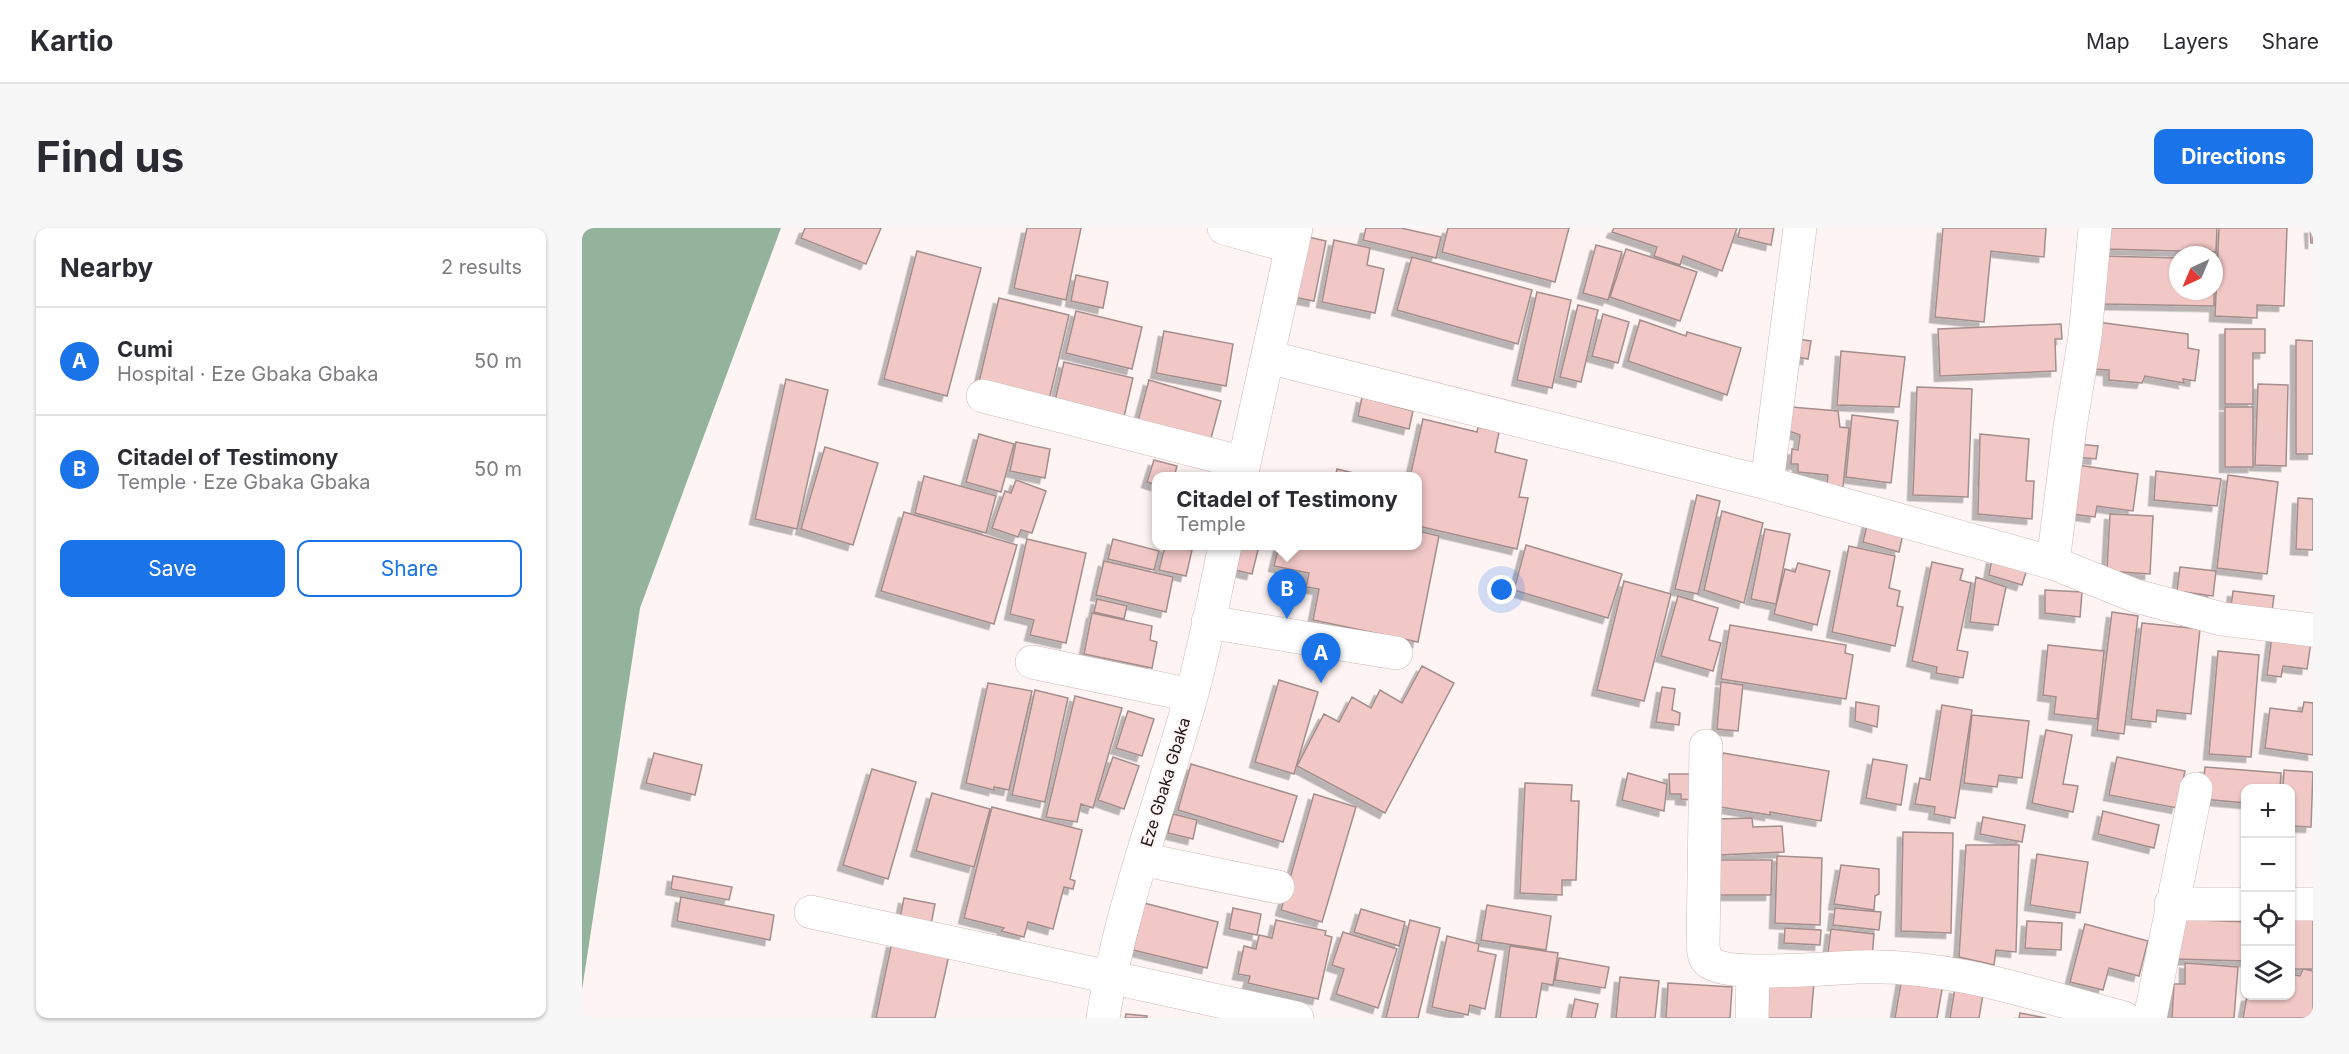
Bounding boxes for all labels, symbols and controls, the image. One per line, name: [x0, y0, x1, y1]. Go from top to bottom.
text: Kartio: [30, 24, 113, 58]
text: Map: [2086, 29, 2130, 54]
text: Layers: [2163, 29, 2229, 54]
text: Share: [2262, 29, 2319, 54]
button: Directions: [2154, 129, 2313, 184]
text: Find us: [36, 131, 184, 182]
north arrow: [2169, 246, 2223, 300]
text: Nearby: [60, 252, 153, 283]
text: 2 results: [441, 255, 522, 279]
text: Cumi: [117, 336, 173, 362]
text: A: [72, 349, 87, 373]
text: 50 m: [474, 349, 522, 373]
text: Hospital · Eze Gbaka Gbaka: [117, 362, 379, 386]
text: Citadel of Testimony: [117, 444, 338, 470]
text: B: [73, 457, 86, 481]
text: 50 m: [474, 457, 522, 481]
text: Temple · Eze Gbaka Gbaka: [117, 470, 371, 494]
popup: [1152, 472, 1422, 550]
text: Citadel of Testimony: [1176, 486, 1398, 512]
text: Temple: [1176, 512, 1246, 536]
button: Save: [60, 540, 285, 597]
button: Share: [297, 540, 522, 597]
pin: B: [1268, 570, 1306, 619]
your location: [1487, 575, 1516, 604]
pin: A: [1302, 634, 1340, 683]
street label: Eze Gbaka Gbaka: [1136, 715, 1194, 849]
map controls: [2241, 784, 2295, 1000]
button: +: [2241, 784, 2295, 838]
button: −: [2241, 838, 2295, 892]
button: locate: [2241, 892, 2295, 946]
button: layers: [2241, 946, 2295, 1000]

